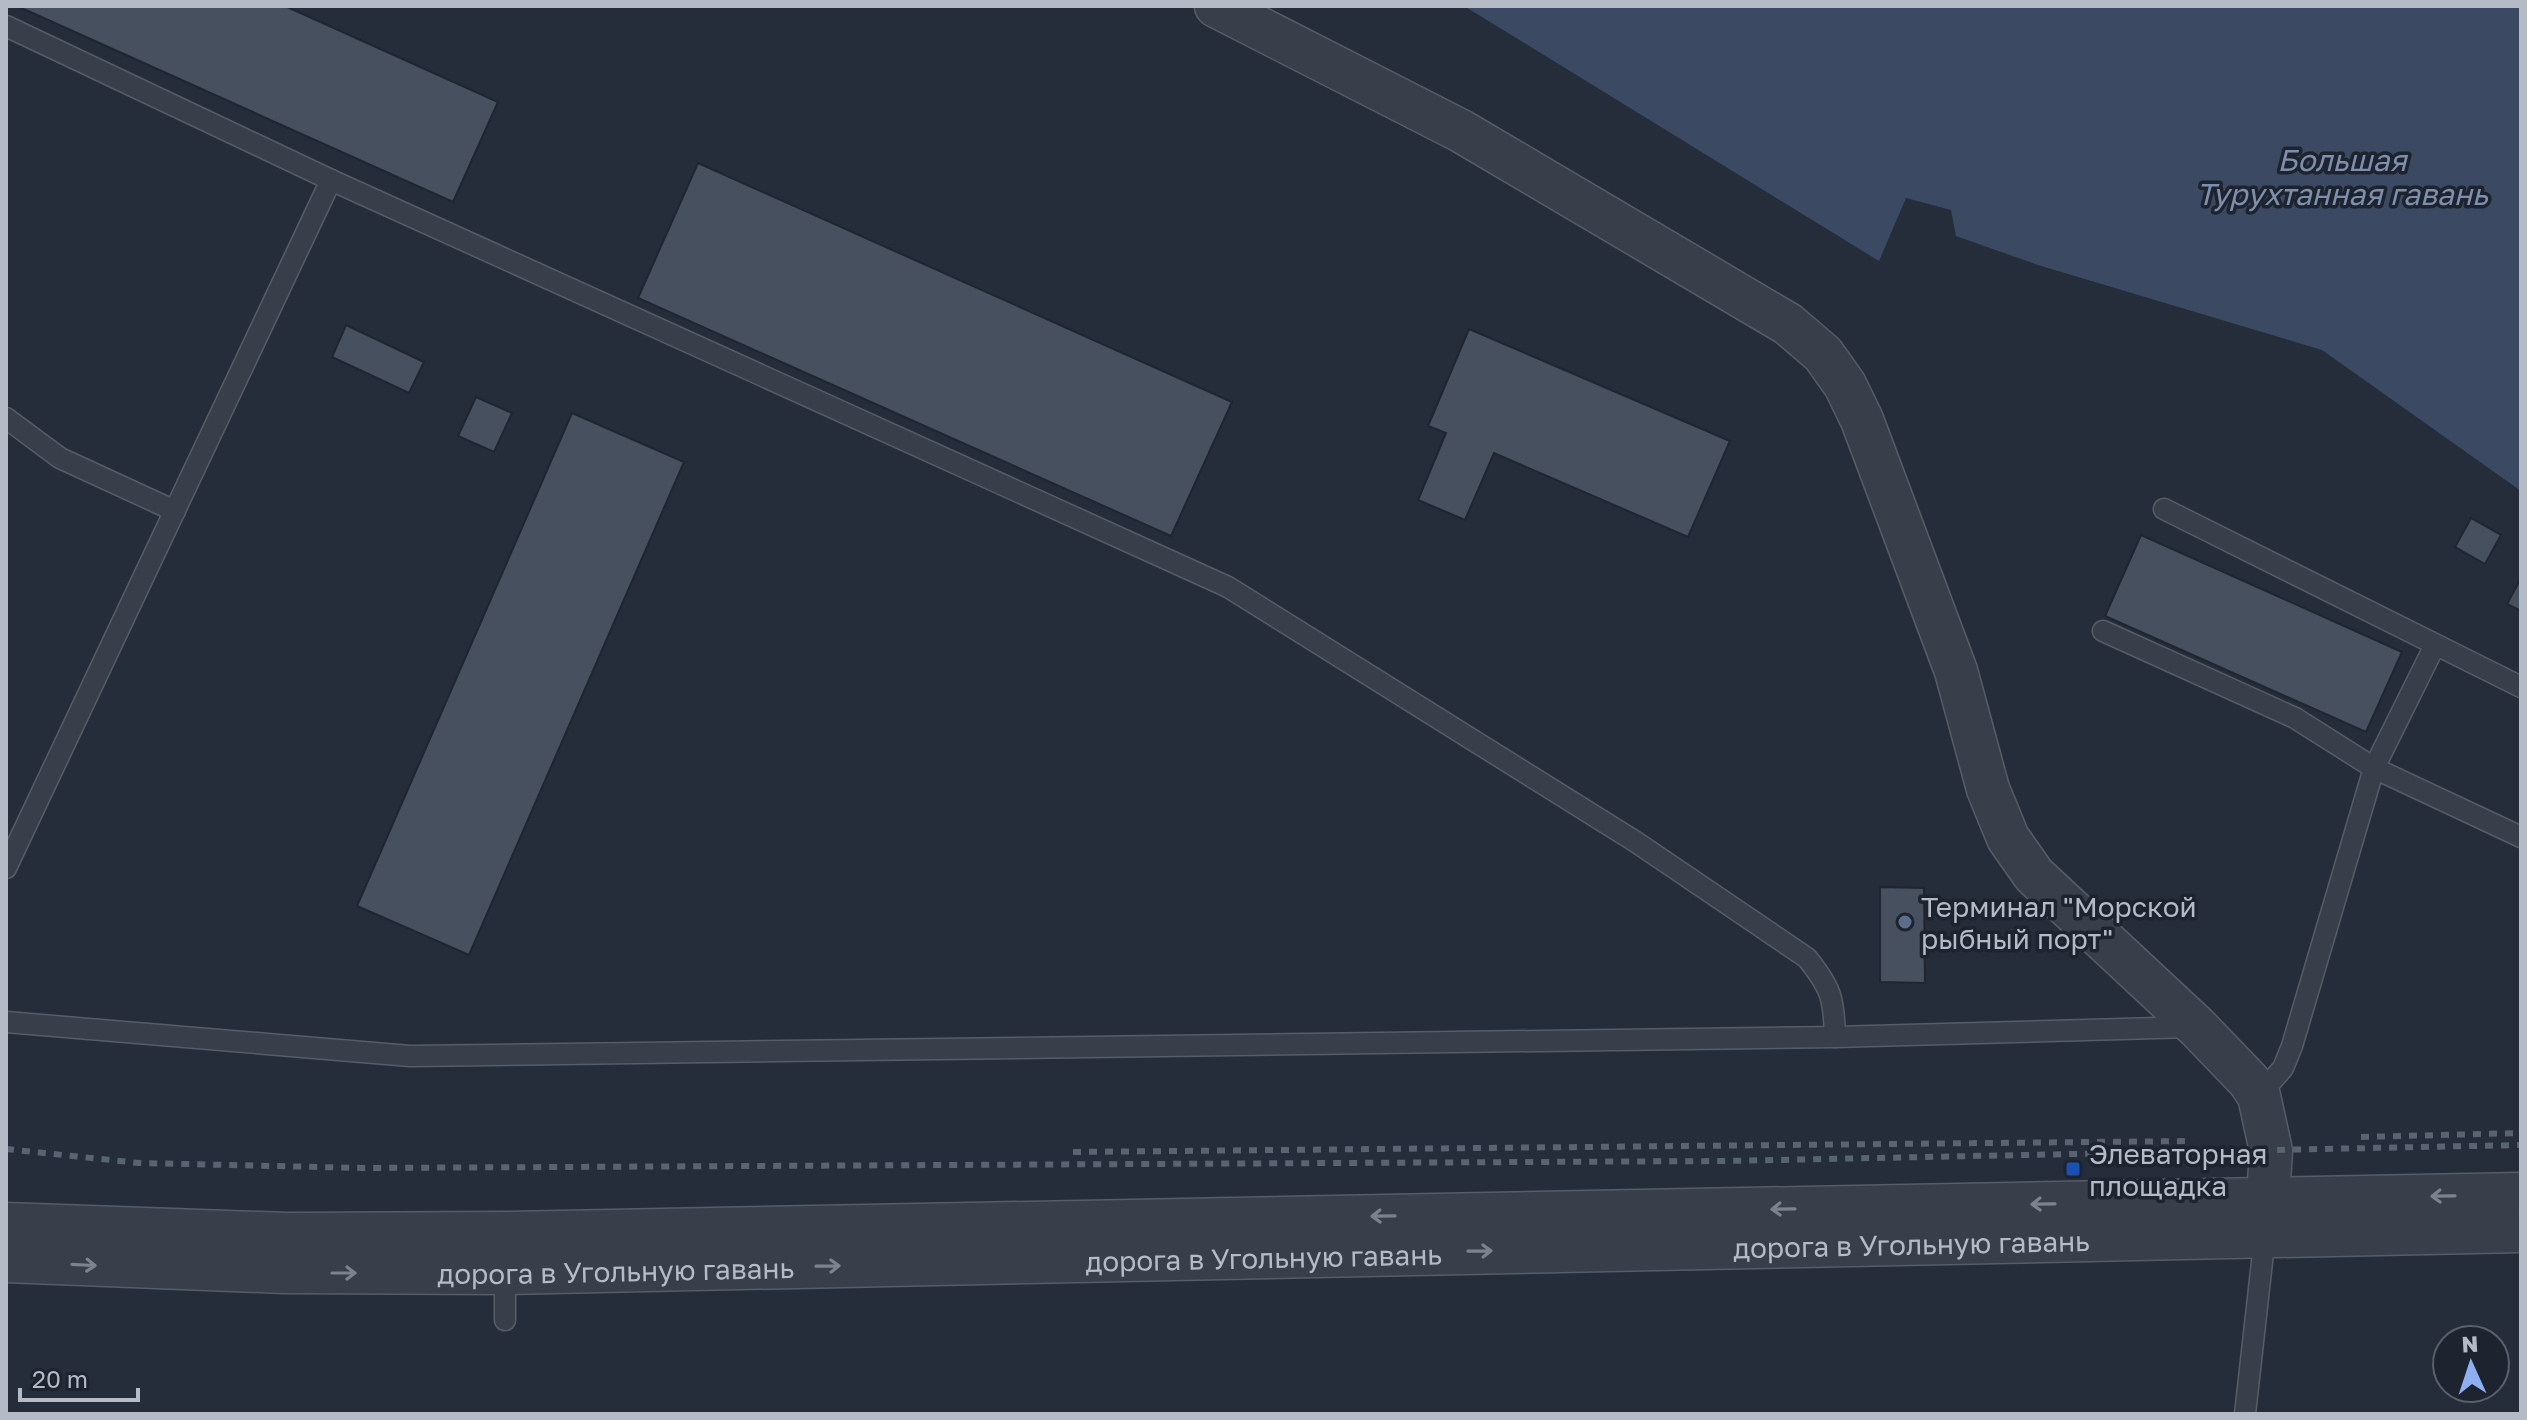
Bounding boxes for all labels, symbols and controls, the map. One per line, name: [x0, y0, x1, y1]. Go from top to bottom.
water label: Большая Турухтанная гавань: [2196, 142, 2489, 212]
place label: Терминал "Морской рыбный порт": [1921, 890, 2197, 955]
marker: Терминал "Морской рыбный порт": [1896, 913, 1914, 931]
place label: Элеваторная площадка: [2089, 1137, 2268, 1202]
marker: Элеваторная площадка: [2064, 1160, 2082, 1178]
one-way arrow: [2430, 1188, 2457, 1204]
one-way arrow: [2030, 1196, 2057, 1211]
one-way arrow: [1770, 1201, 1797, 1216]
one-way arrow: [1370, 1209, 1397, 1224]
street label: дорога в Угольную гавань: [1733, 1223, 2090, 1264]
street label: дорога в Угольную гавань: [1085, 1237, 1442, 1277]
one-way arrow: [1466, 1244, 1493, 1259]
street label: дорога в Угольную гавань: [437, 1250, 794, 1290]
one-way arrow: [70, 1258, 97, 1273]
one-way arrow: [814, 1258, 841, 1273]
one-way arrow: [330, 1265, 357, 1281]
north arrow: [2431, 1324, 2511, 1404]
text: N: [2461, 1330, 2479, 1357]
scale bar: [20, 1352, 138, 1402]
text: 20 m: [32, 1364, 88, 1393]

